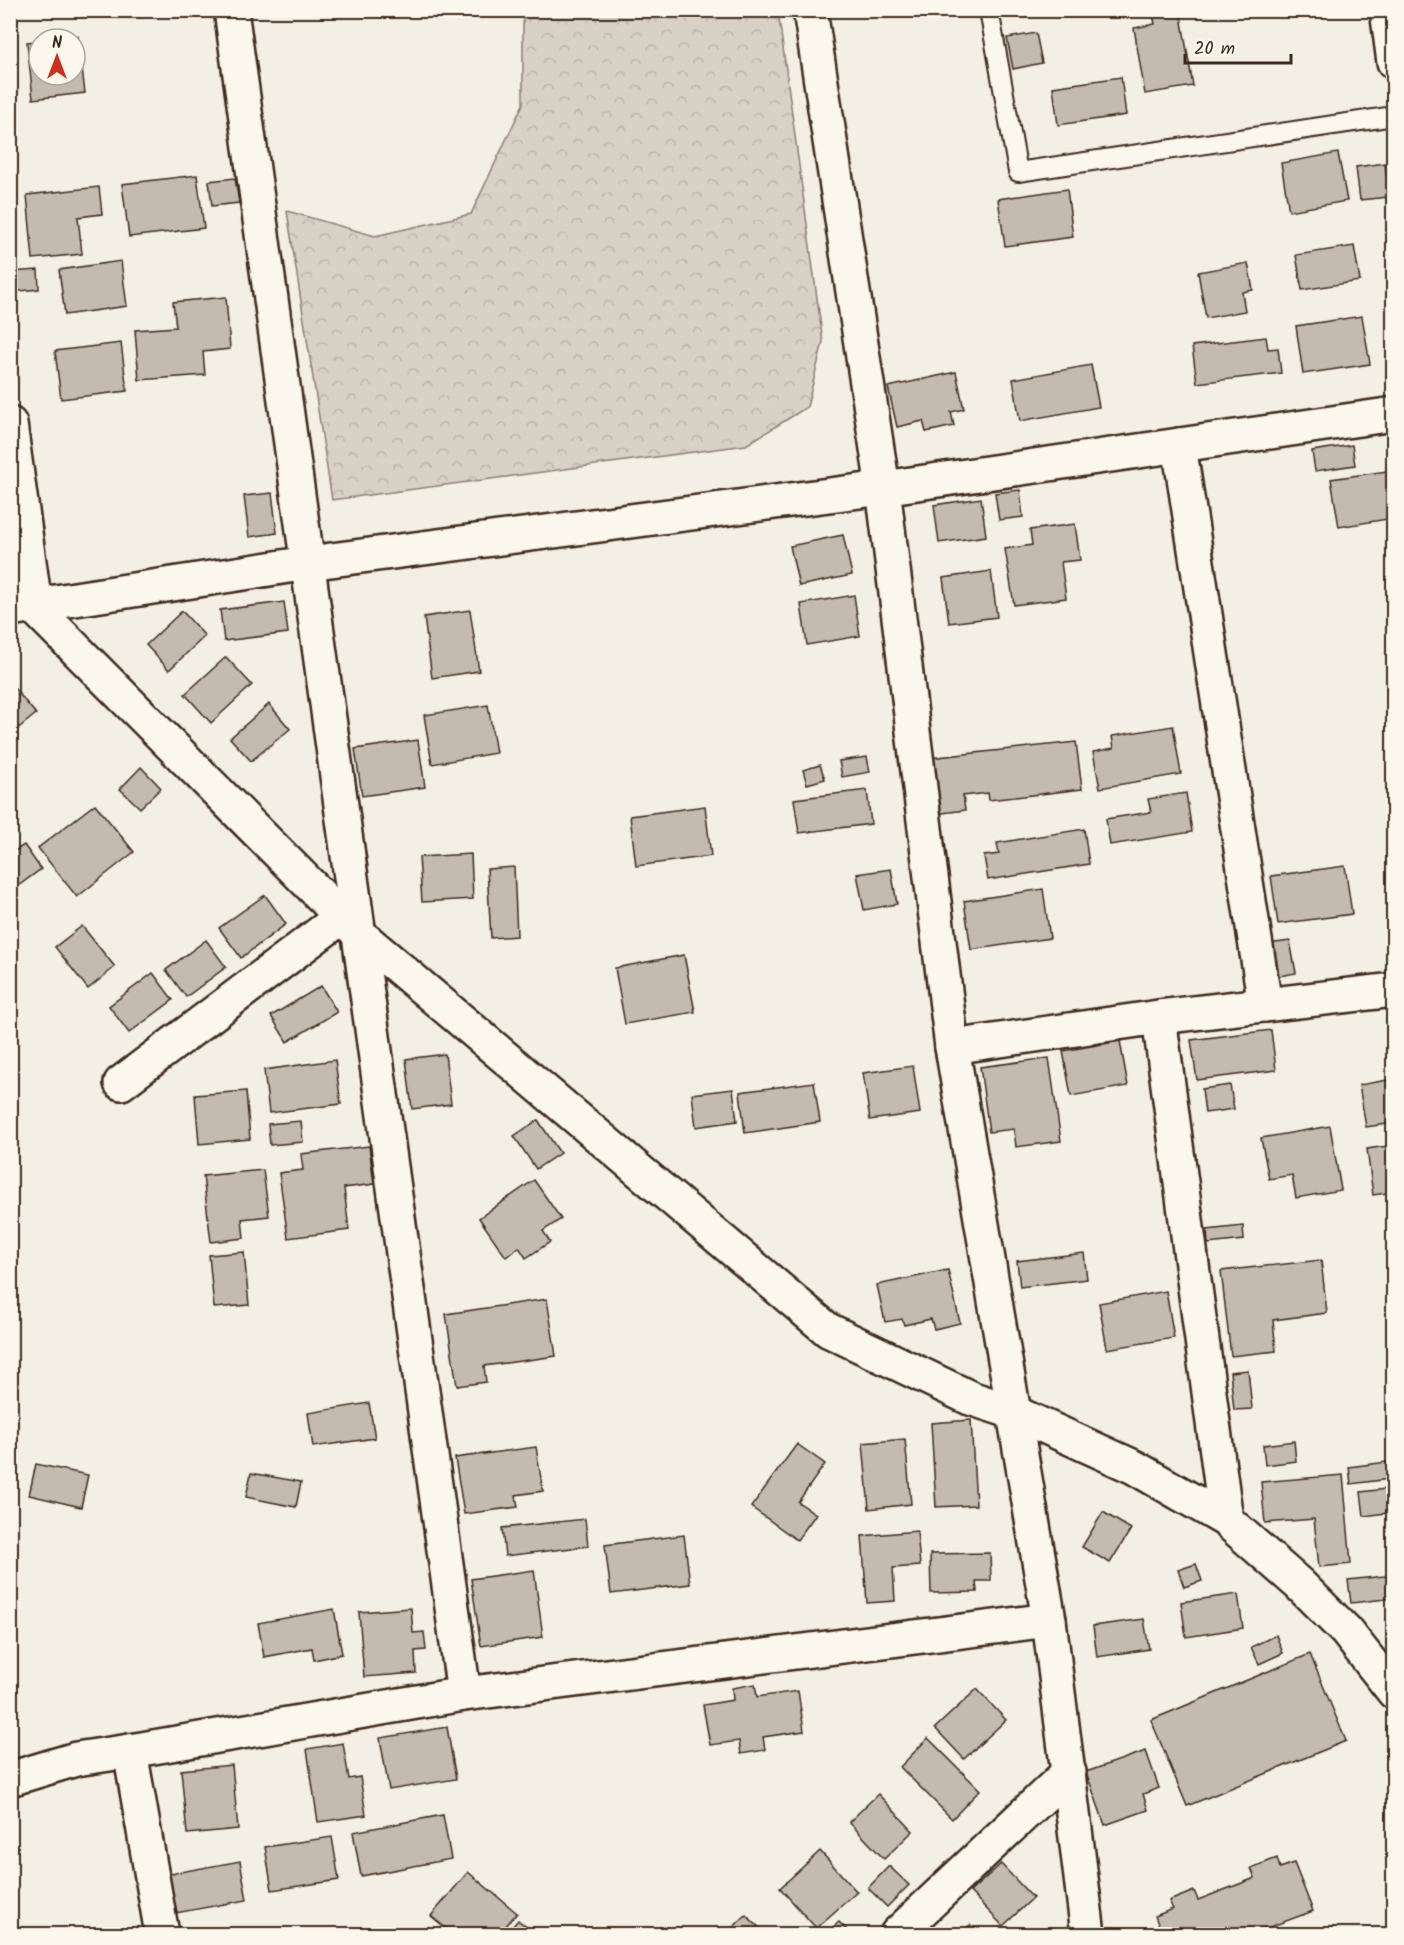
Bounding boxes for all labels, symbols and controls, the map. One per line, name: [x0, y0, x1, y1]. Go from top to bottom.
north arrow: [27, 27, 87, 87]
scale bar: [1185, 27, 1292, 65]
text: N: [52, 31, 62, 56]
text: 20 m: [1194, 35, 1235, 64]

